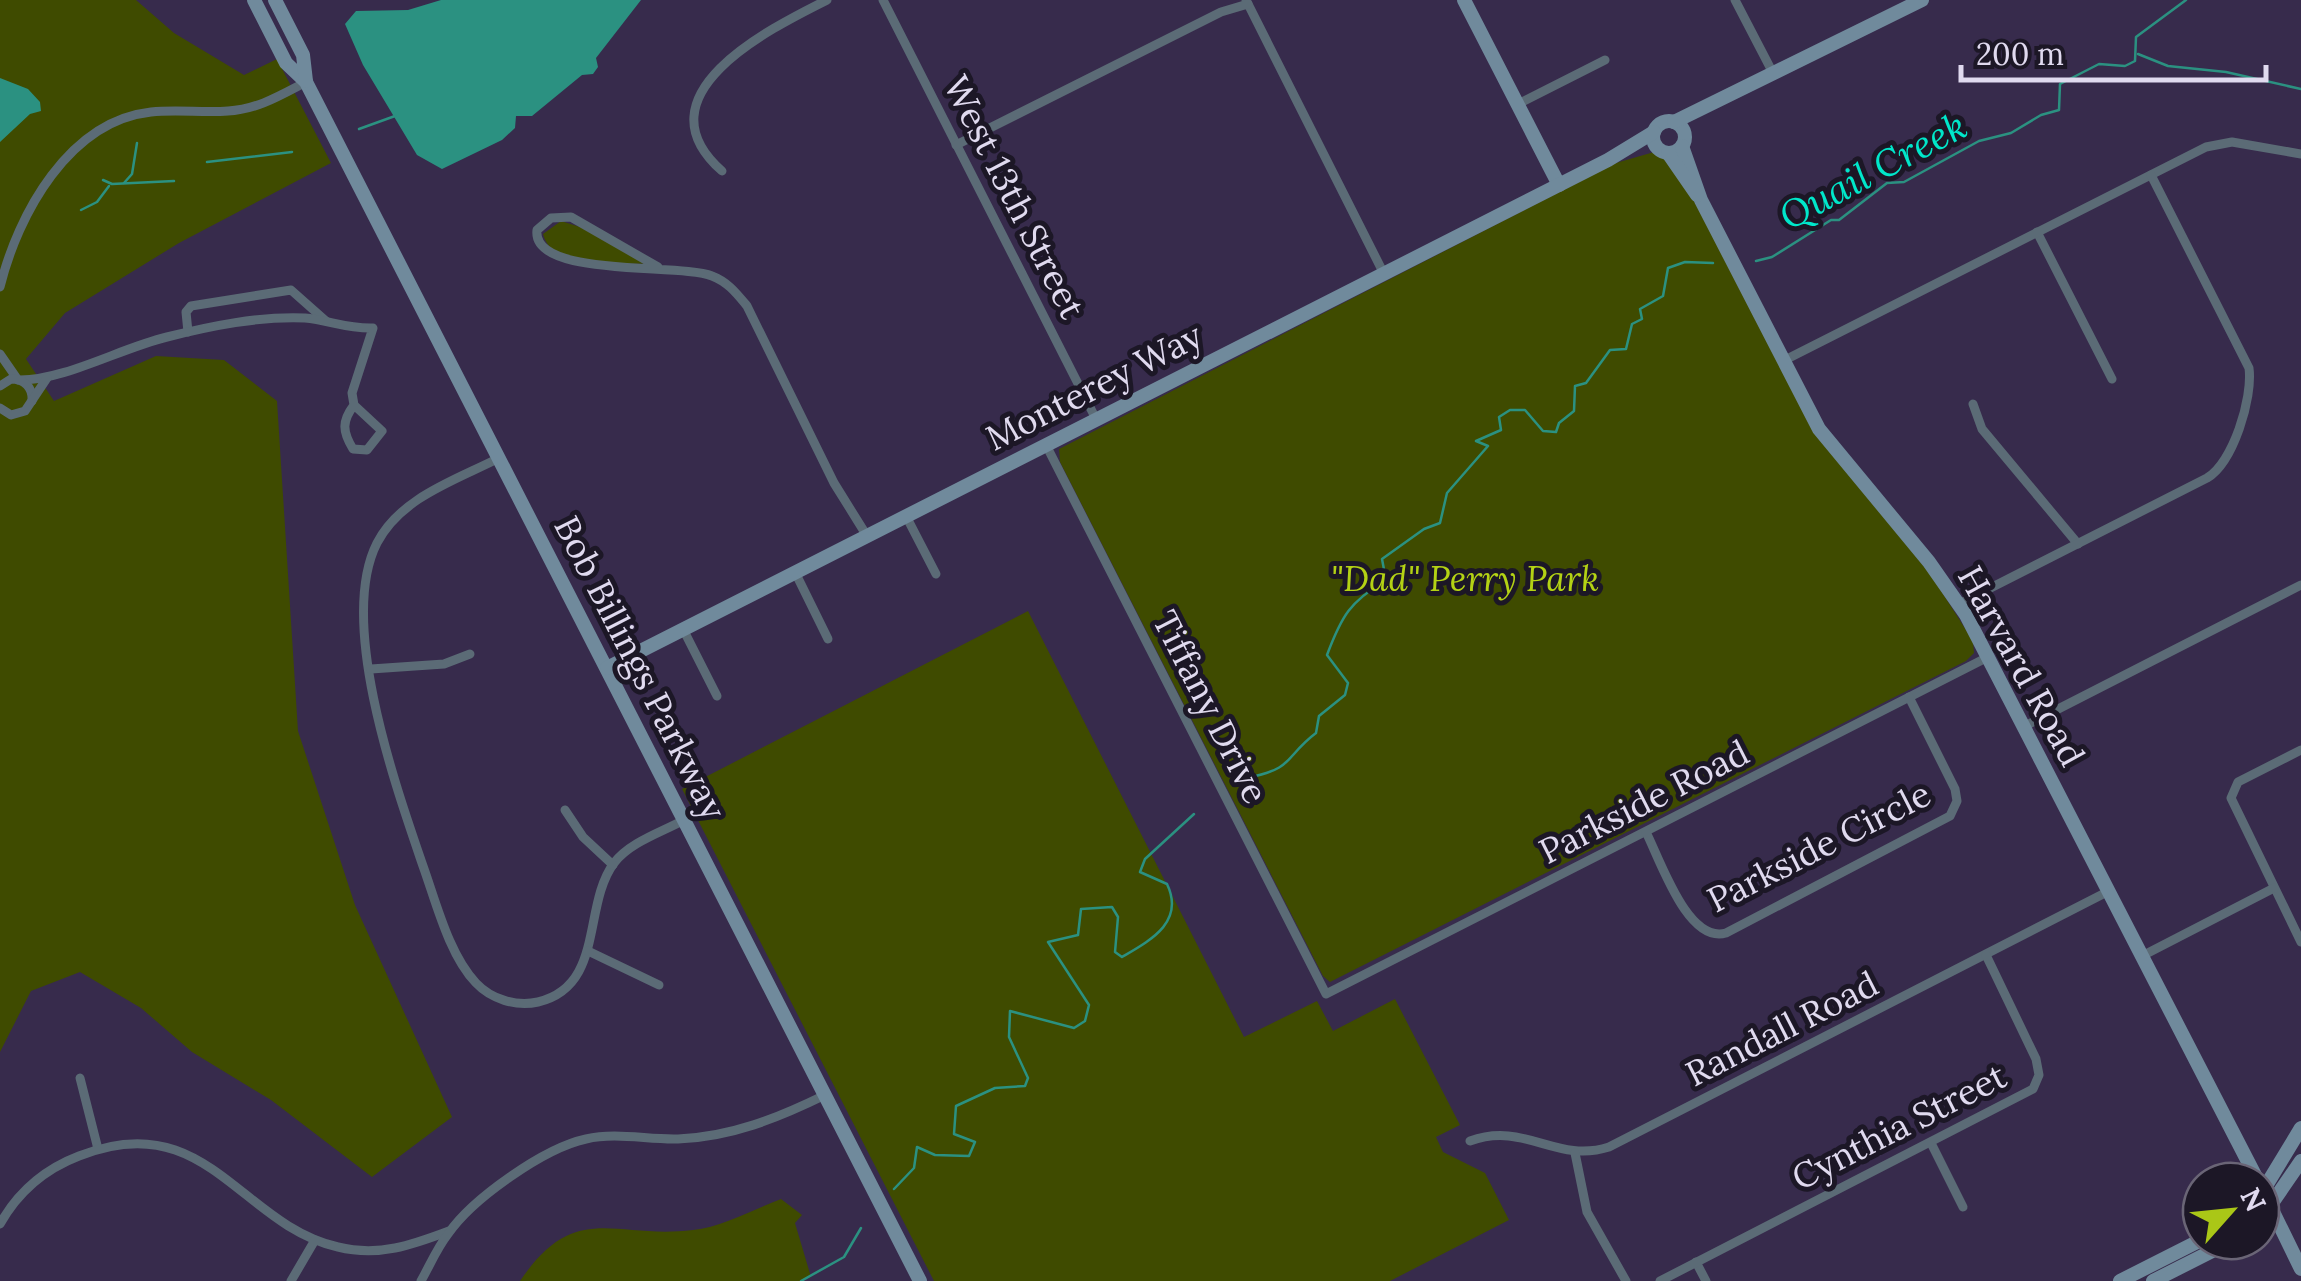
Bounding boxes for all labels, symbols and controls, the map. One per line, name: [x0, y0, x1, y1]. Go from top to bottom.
scale bar: [1961, 20, 2266, 82]
text: 200 m: [1976, 35, 2064, 73]
street label: West 13th Street: [934, 68, 1095, 326]
water label: Quail Creek: [1771, 101, 1974, 240]
street label: Monterey Way: [978, 313, 1210, 460]
street label: Bob Billings Parkway: [544, 508, 737, 828]
park label: "Dad" Perry Park: [1331, 556, 1599, 601]
street label: Harvard Road: [1948, 558, 2095, 774]
street label: Tiffany Drive: [1143, 603, 1278, 811]
street label: Parkside Road: [1531, 729, 1756, 874]
street label: Parkside Circle: [1700, 771, 1938, 922]
street label: Randall Road: [1678, 961, 1885, 1096]
street label: Cynthia Street: [1784, 1053, 2014, 1200]
north arrow: [2181, 1161, 2281, 1261]
text: N: [2232, 1182, 2274, 1217]

